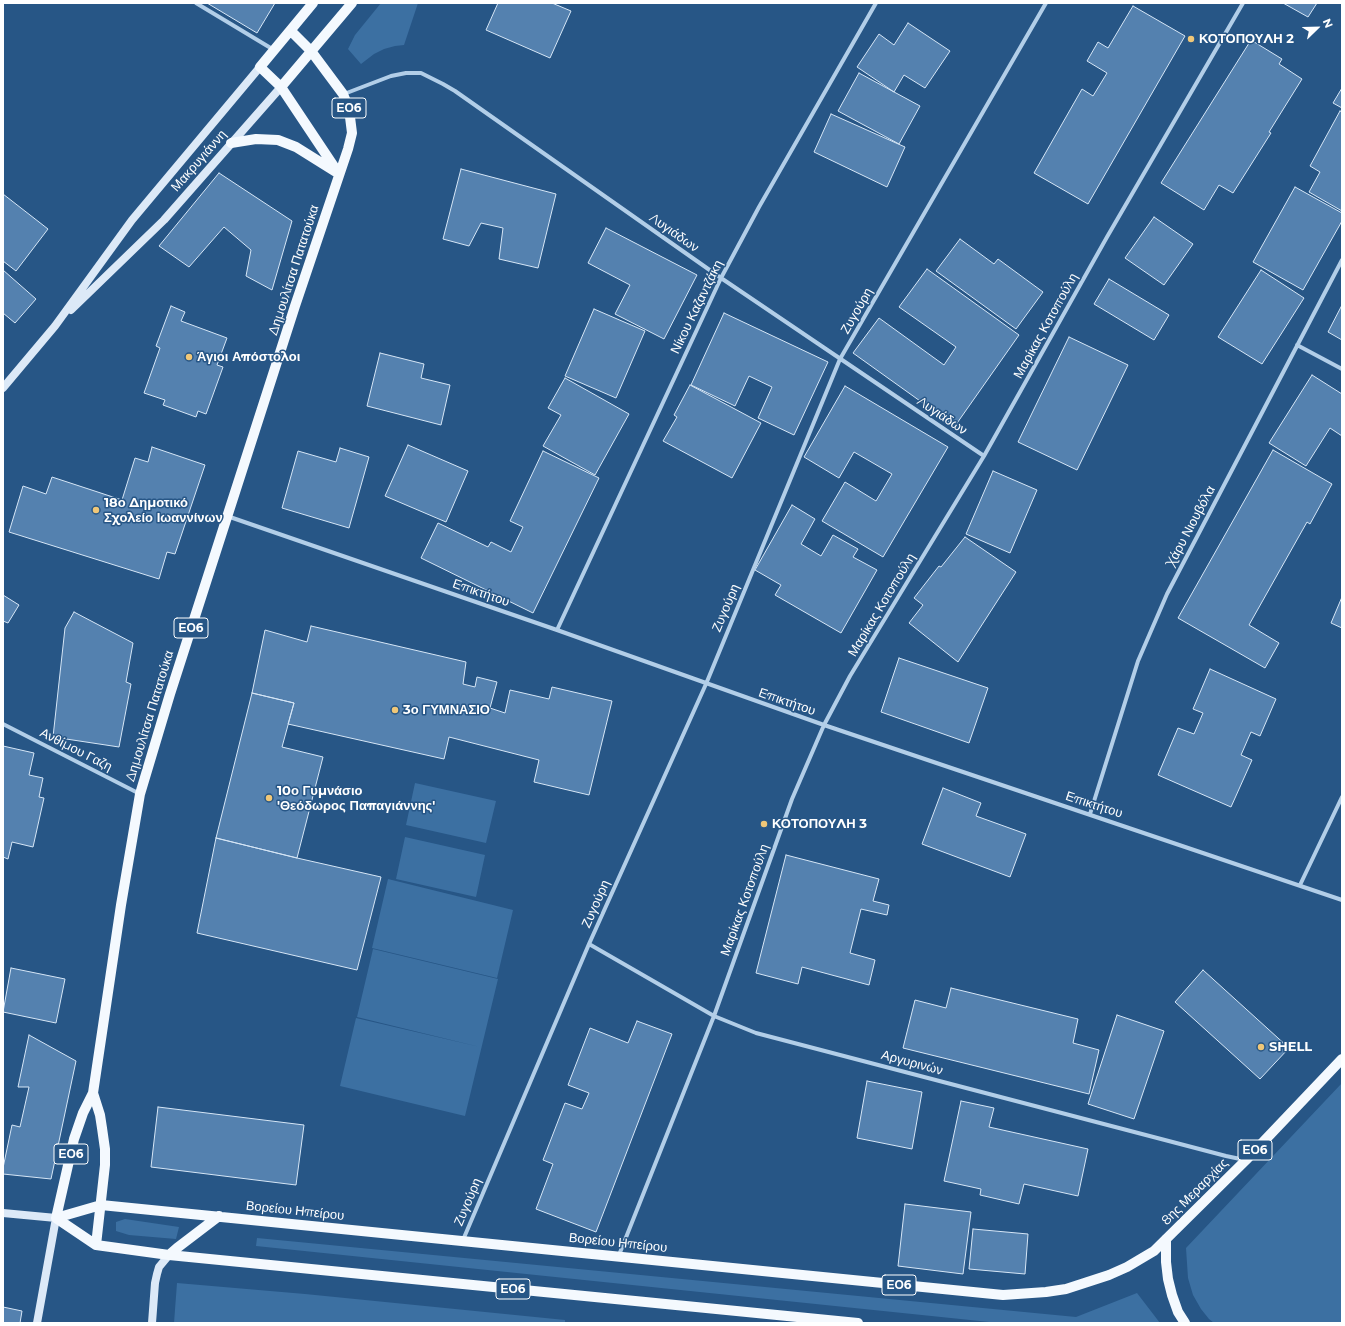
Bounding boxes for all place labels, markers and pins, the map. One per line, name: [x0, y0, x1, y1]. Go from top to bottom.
place label: ΚΟΤΟΠΟΥΛΗ 2: [1199, 31, 1294, 47]
marker: ΚΟΤΟΠΟΥΛΗ 2: [1186, 34, 1196, 44]
place label: Άγιοι Απόστολοι: [197, 349, 300, 365]
marker: Άγιοι Απόστολοι: [184, 352, 194, 362]
place label: 18ο Δημοτικό Σχολείο Ιωαννίνων: [104, 495, 223, 526]
marker: 18ο Δημοτικό Σχολείο Ιωαννίνων: [91, 505, 101, 515]
place label: 3ο ΓΥΜΝΑΣΙΟ: [403, 702, 490, 718]
marker: 3ο ΓΥΜΝΑΣΙΟ: [390, 705, 400, 715]
place label: 10ο Γυμνάσιο 'Θεόδωρος Παπαγιάννης': [277, 783, 435, 814]
marker: 10ο Γυμνάσιο 'Θεόδωρος Παπαγιάννης': [264, 793, 274, 803]
place label: ΚΟΤΟΠΟΥΛΗ 3: [772, 816, 867, 832]
marker: ΚΟΤΟΠΟΥΛΗ 3: [759, 819, 769, 829]
place label: SHELL: [1269, 1039, 1312, 1055]
marker: SHELL: [1256, 1042, 1266, 1052]

